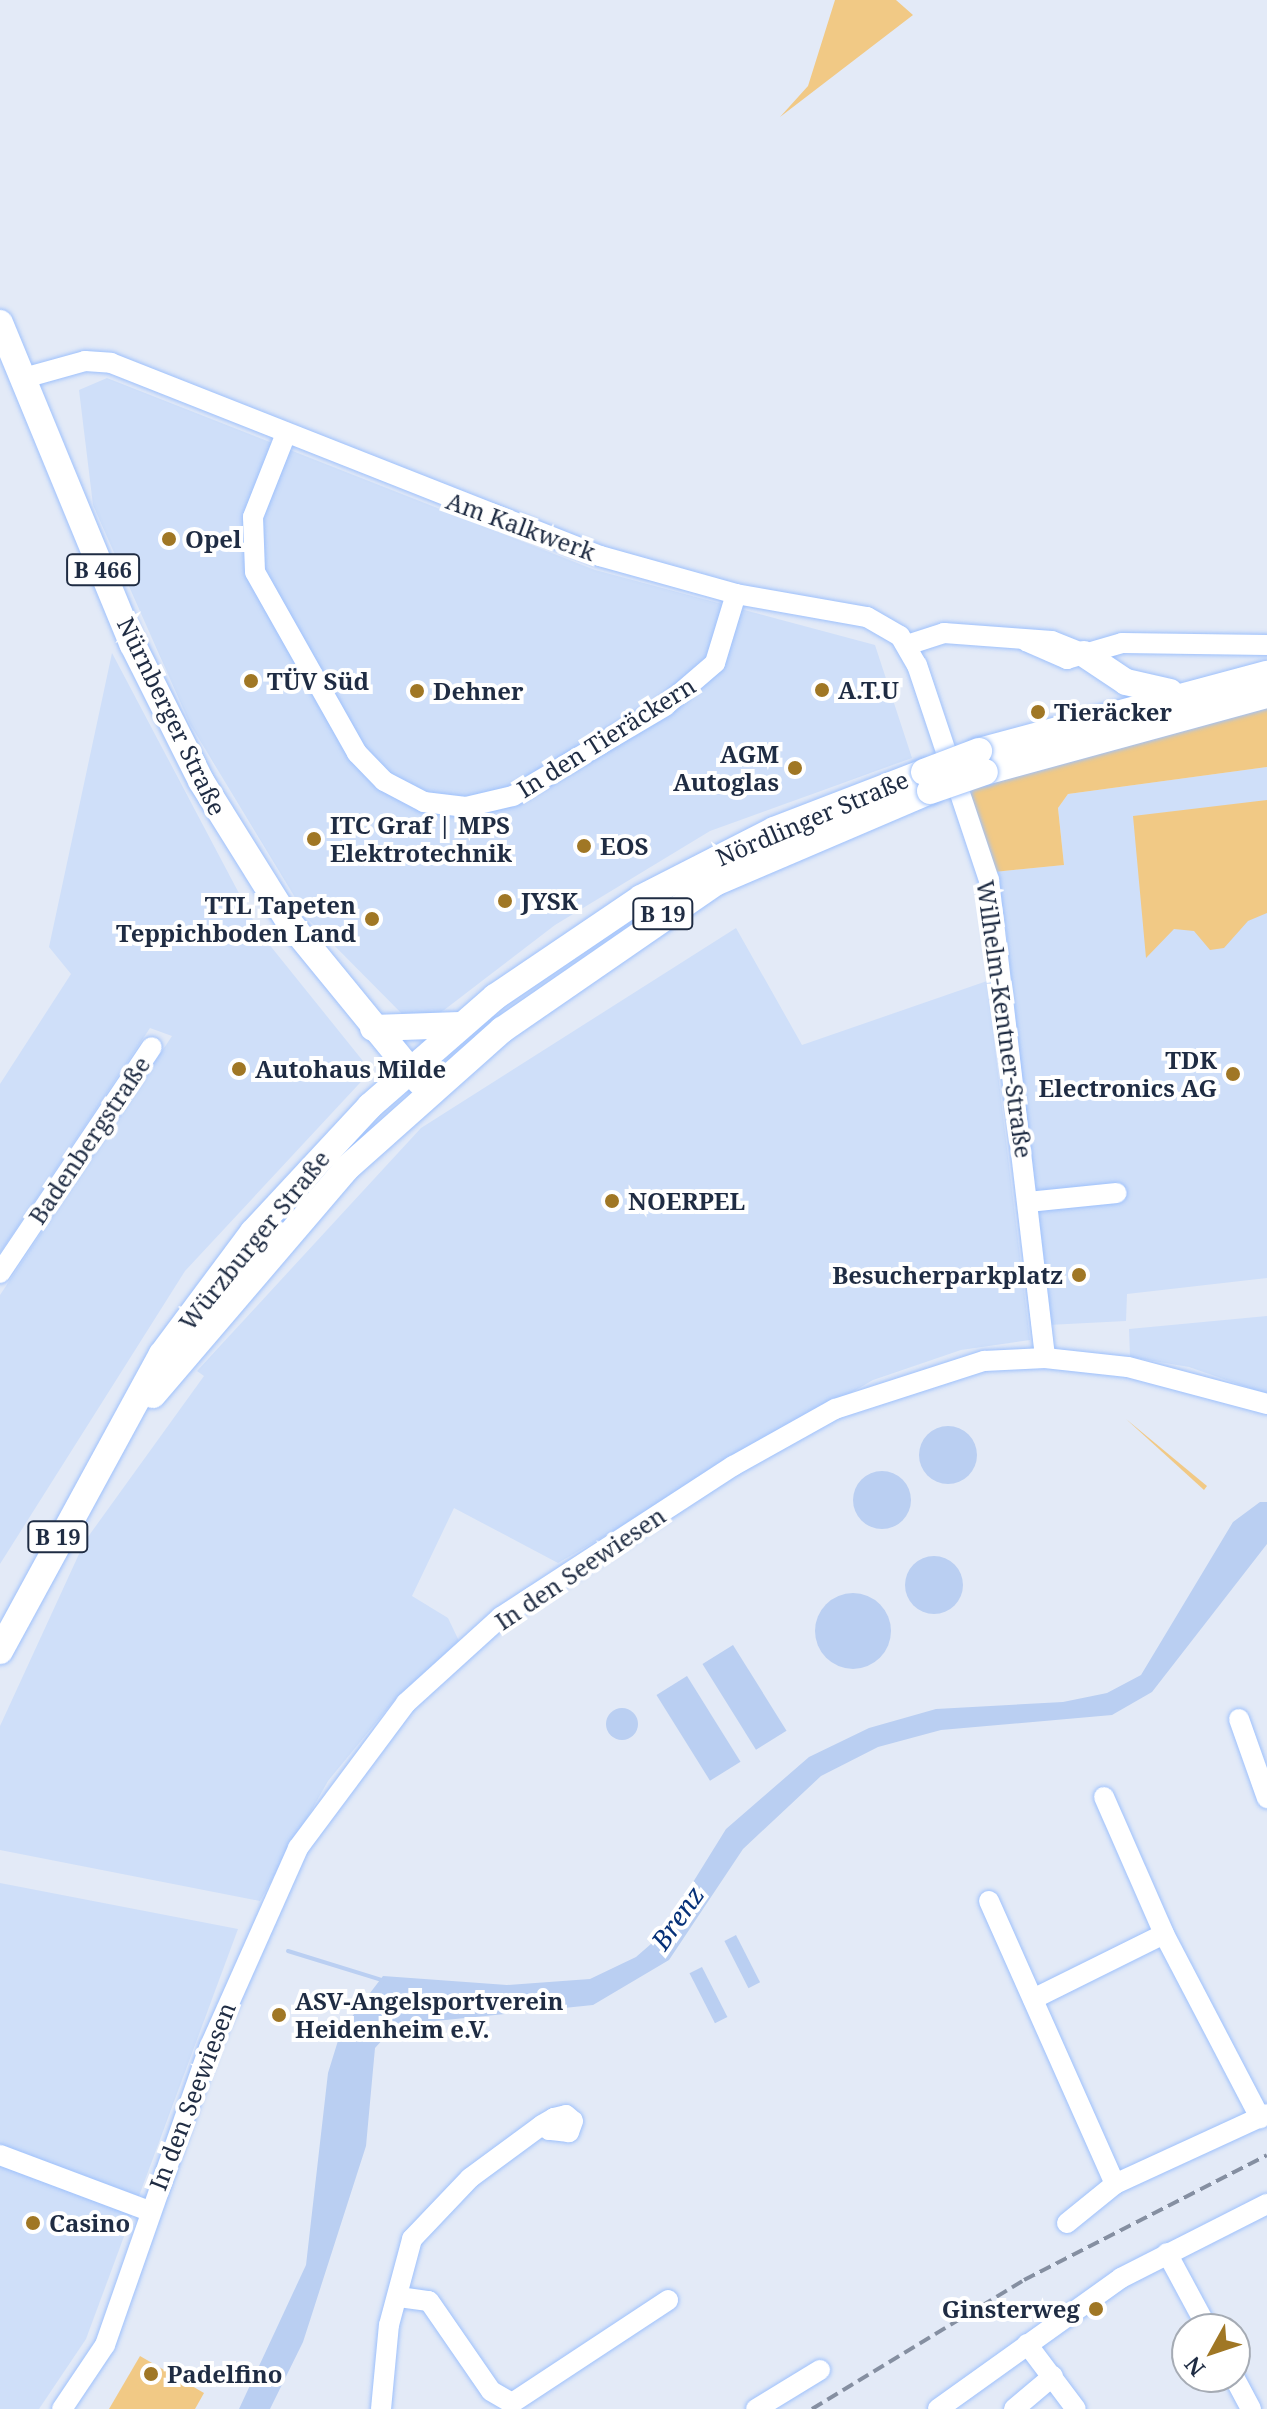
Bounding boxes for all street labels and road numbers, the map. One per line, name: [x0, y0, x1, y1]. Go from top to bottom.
street label: Am Kalkwerk: [443, 486, 599, 566]
road number: B 466: [65, 552, 141, 588]
street label: Nürnberger Straße: [112, 612, 232, 820]
street label: In den Tieräckern: [512, 671, 700, 803]
street label: Nördlinger Straße: [711, 764, 913, 872]
street label: Wilhelm-Kentner-Straße: [971, 878, 1039, 1160]
road number: B 19: [631, 896, 695, 932]
street label: Badenbergstraße: [22, 1051, 156, 1229]
street label: Würzburger Straße: [173, 1144, 335, 1336]
street label: In den Seewiesen: [489, 1500, 671, 1636]
road number: B 19: [26, 1519, 90, 1555]
street label: In den Seewiesen: [143, 1998, 241, 2194]

